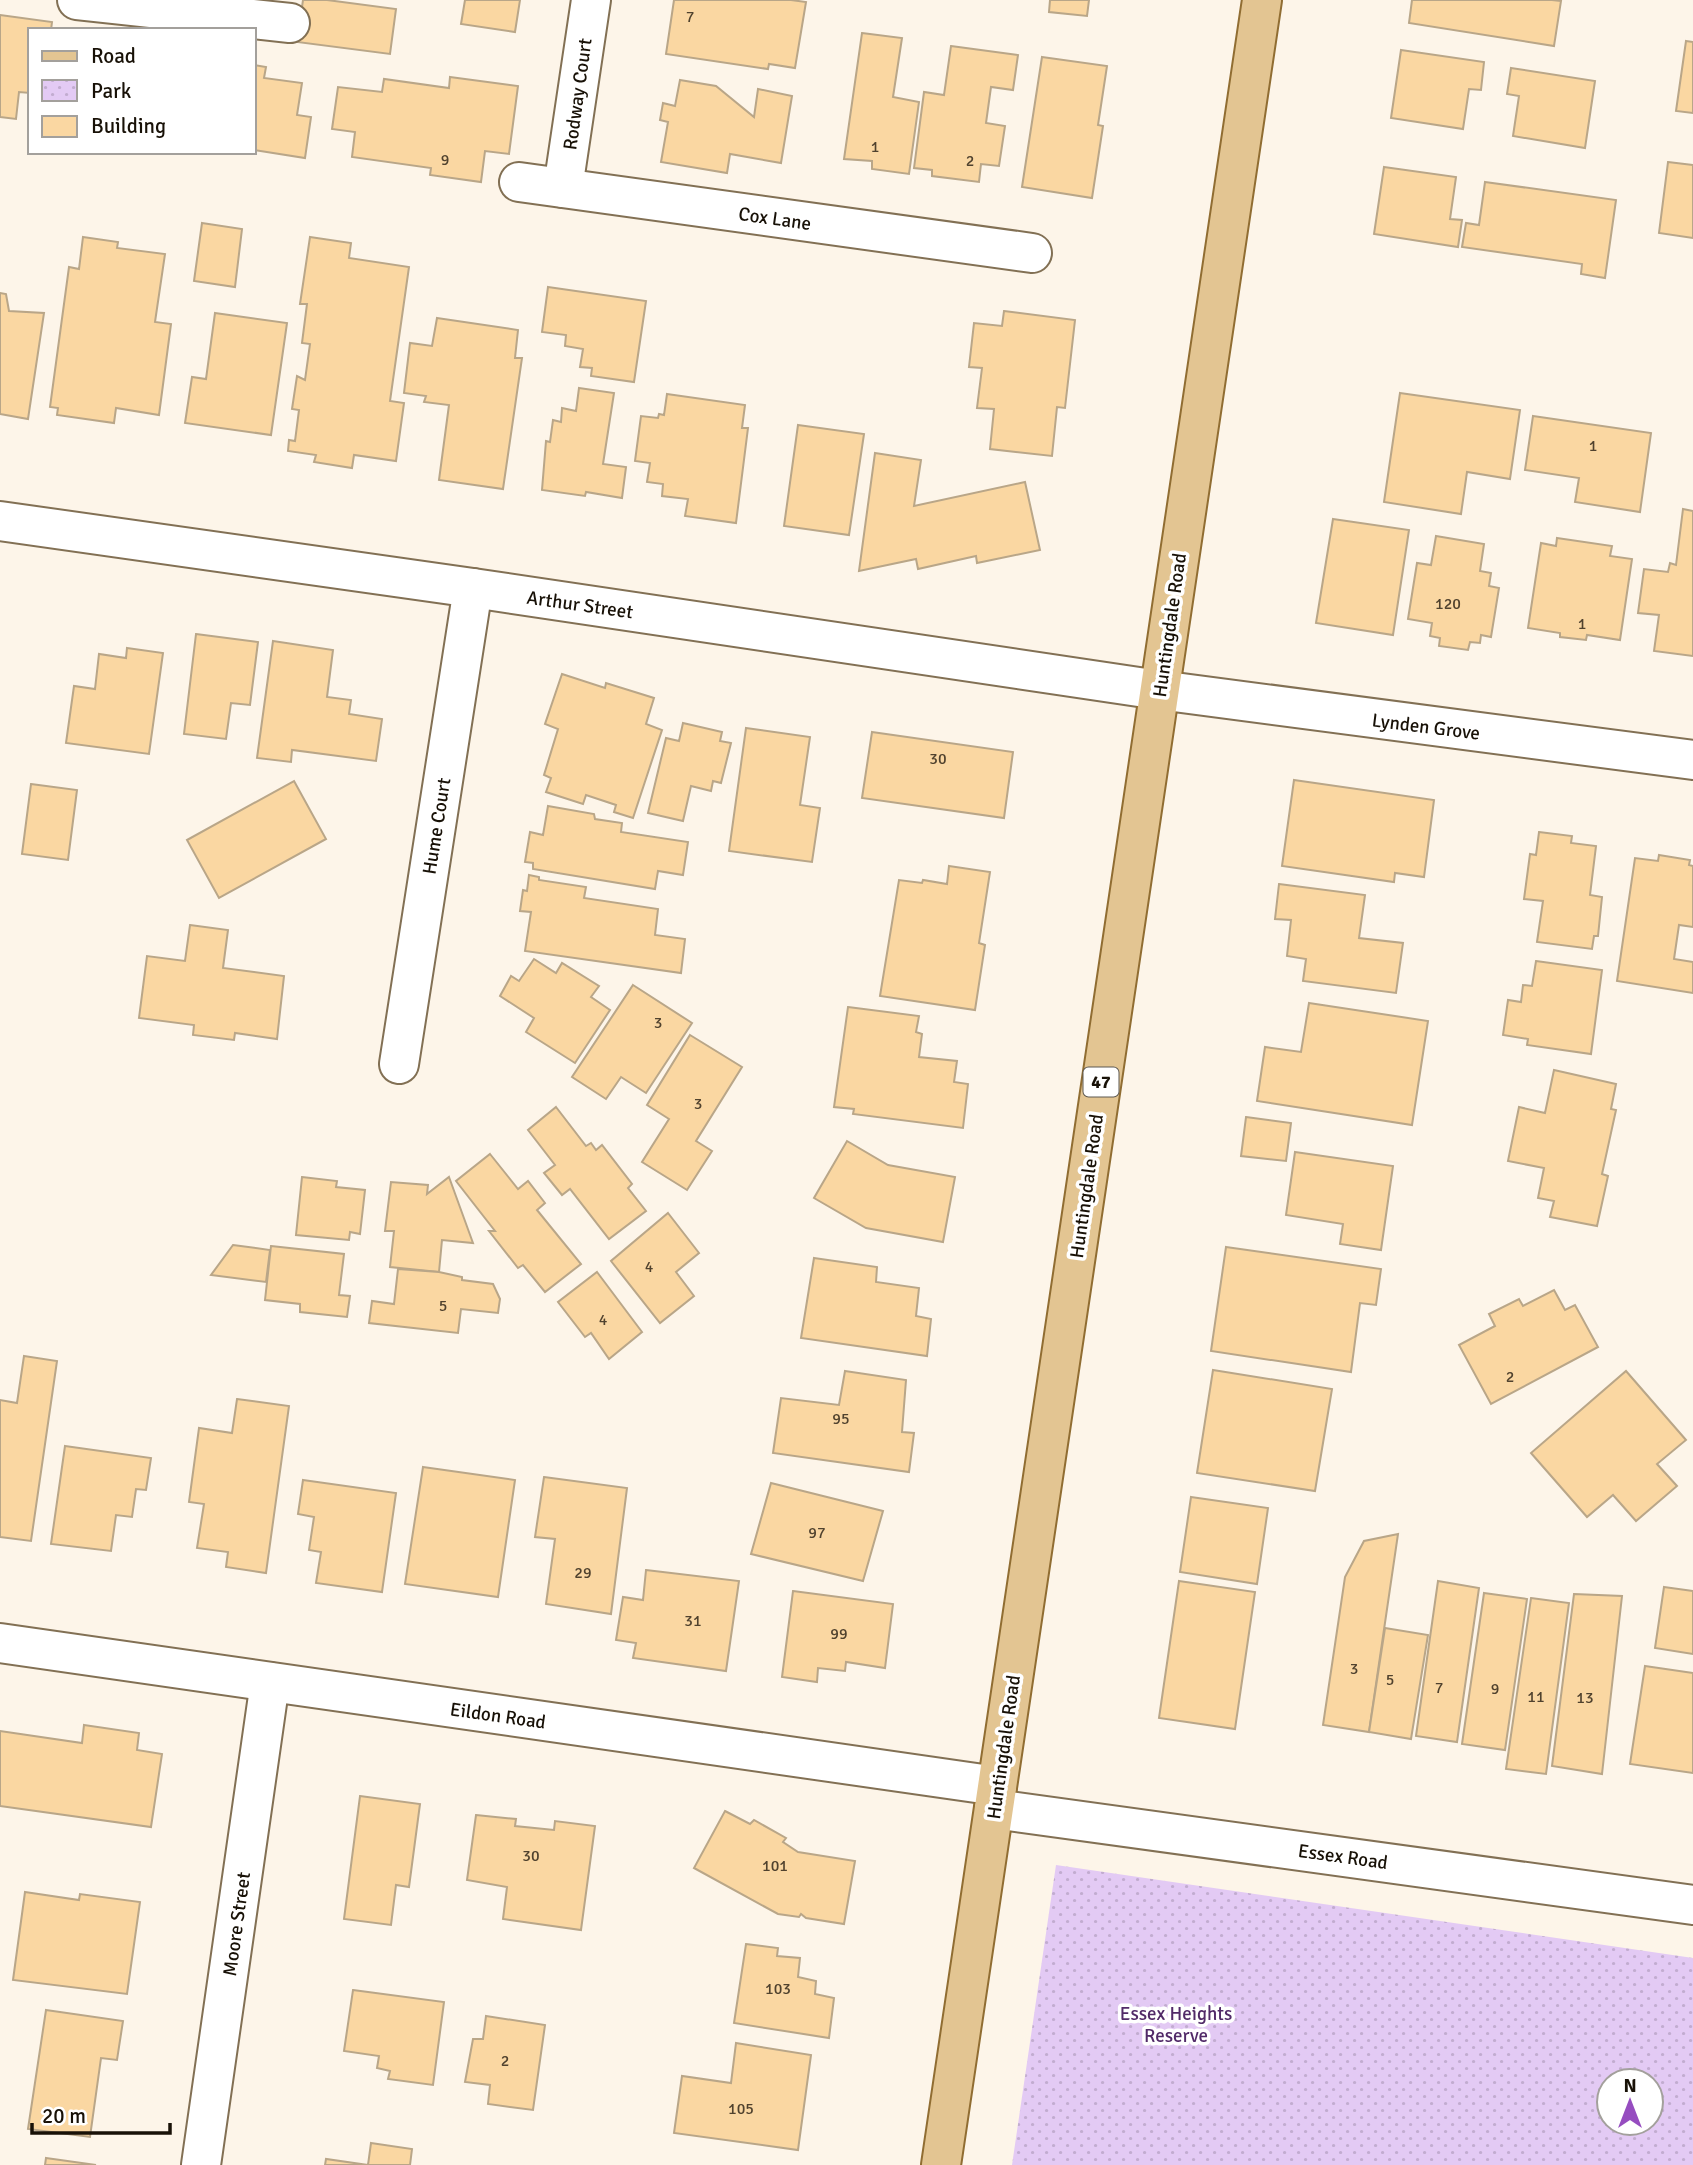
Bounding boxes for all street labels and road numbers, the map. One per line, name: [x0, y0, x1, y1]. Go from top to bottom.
street label: Rodway Court: [558, 36, 598, 152]
street label: Cox Lane: [737, 202, 813, 236]
street label: Huntingdale Road: [1148, 551, 1192, 699]
street label: Arthur Street: [525, 586, 635, 624]
street label: Lynden Grove: [1370, 708, 1481, 746]
street label: Hume Court: [417, 776, 457, 876]
road number: 47: [1084, 1068, 1118, 1097]
street label: Huntingdale Road: [1065, 1112, 1109, 1260]
street label: Huntingdale Road: [982, 1673, 1026, 1821]
street label: Eildon Road: [448, 1697, 547, 1735]
street label: Essex Road: [1296, 1839, 1389, 1875]
street label: Moore Street: [218, 1870, 256, 1978]

